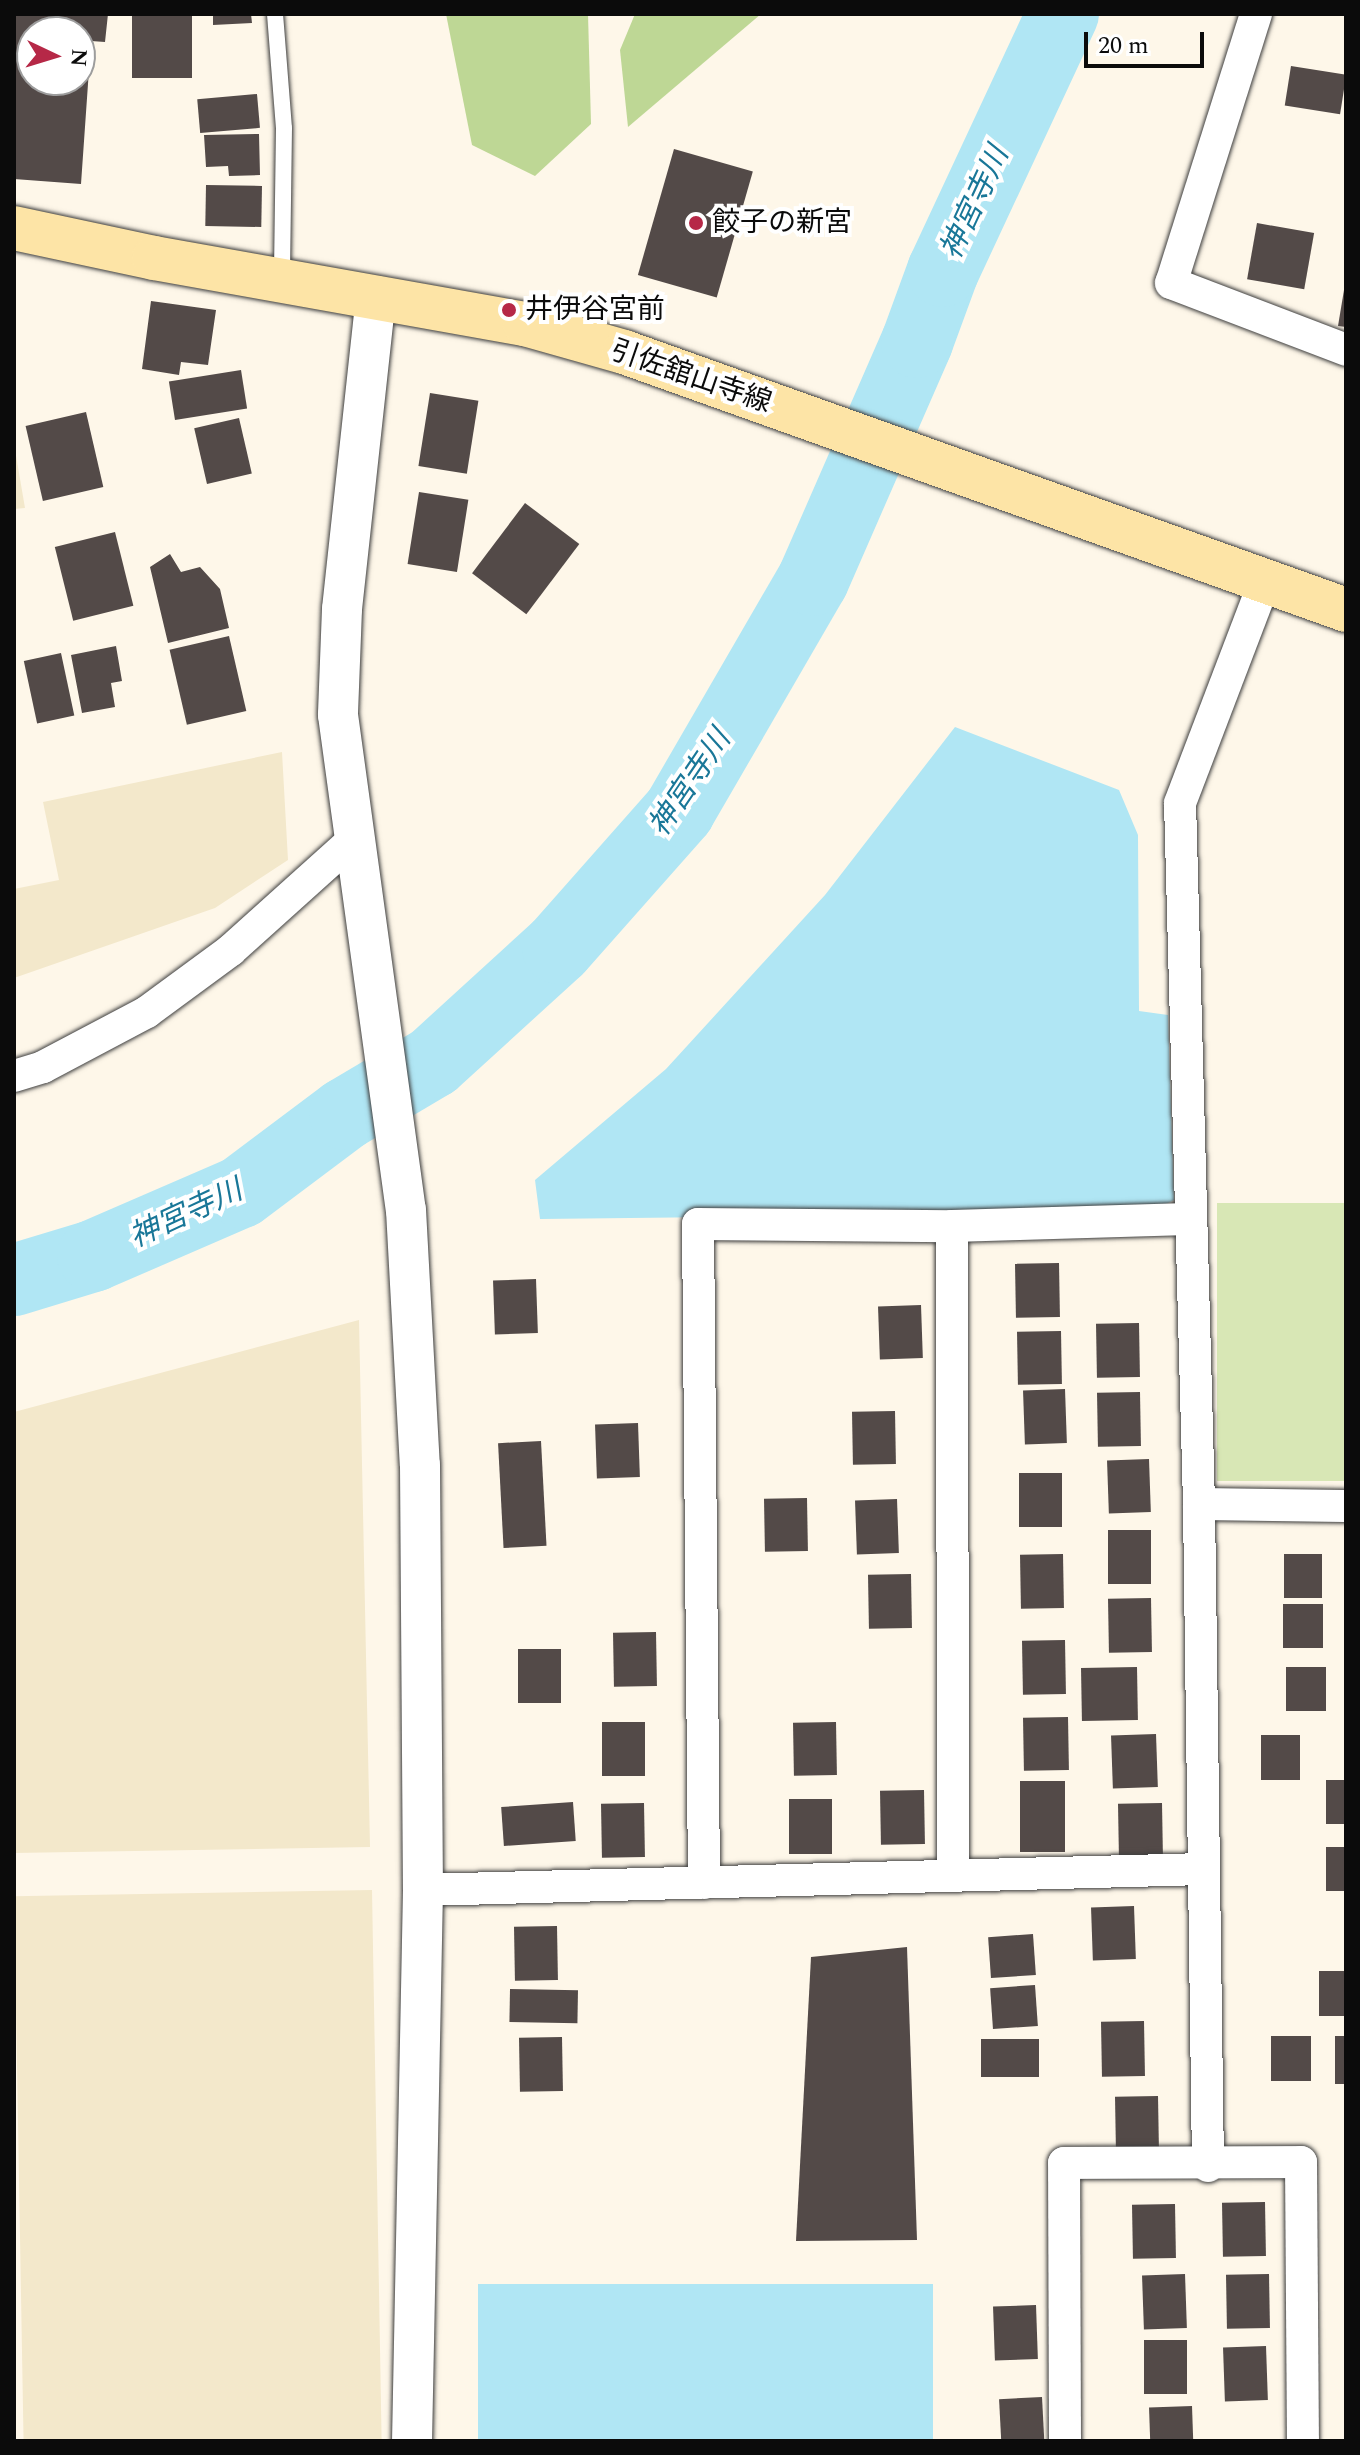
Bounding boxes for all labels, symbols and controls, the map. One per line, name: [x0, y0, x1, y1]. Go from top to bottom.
north arrow: [16, 16, 96, 96]
scale bar: [1088, 16, 1208, 66]
text: 20 m: [1098, 28, 1149, 64]
text: N: [61, 47, 96, 68]
water label: 神宮寺川: [933, 141, 1017, 265]
place label: 餃子の新宮: [712, 206, 852, 240]
marker: 餃子の新宮: [687, 214, 705, 232]
place label: 井伊谷宮前: [525, 293, 665, 327]
marker: 井伊谷宮前: [500, 301, 518, 319]
street label: 引佐舘山寺線: [606, 334, 776, 420]
water label: 神宮寺川: [642, 723, 738, 843]
water label: 神宮寺川: [124, 1172, 248, 1256]

